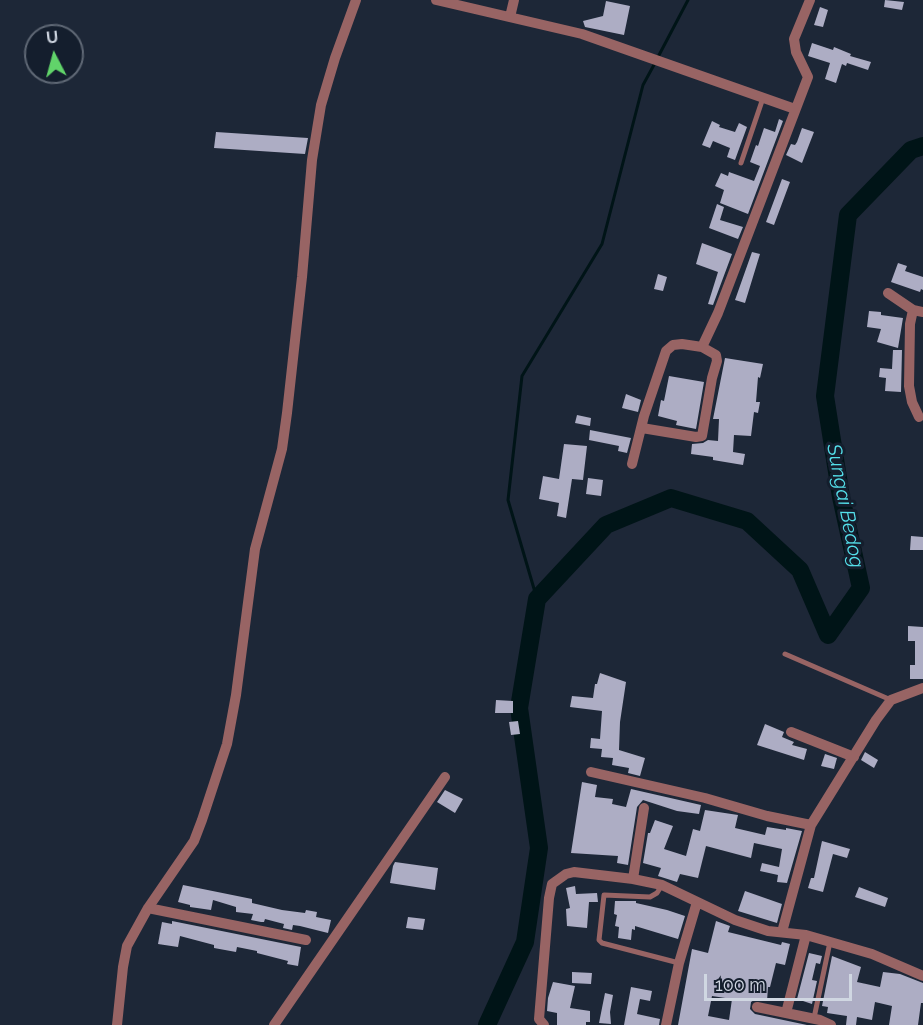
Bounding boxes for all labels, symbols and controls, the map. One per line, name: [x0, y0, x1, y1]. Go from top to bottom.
north arrow: [24, 24, 84, 84]
text: U: [45, 28, 59, 48]
water label: Sungai Bedog: [821, 442, 869, 570]
scale bar: [707, 962, 856, 1000]
text: 100 m: [715, 974, 766, 995]

